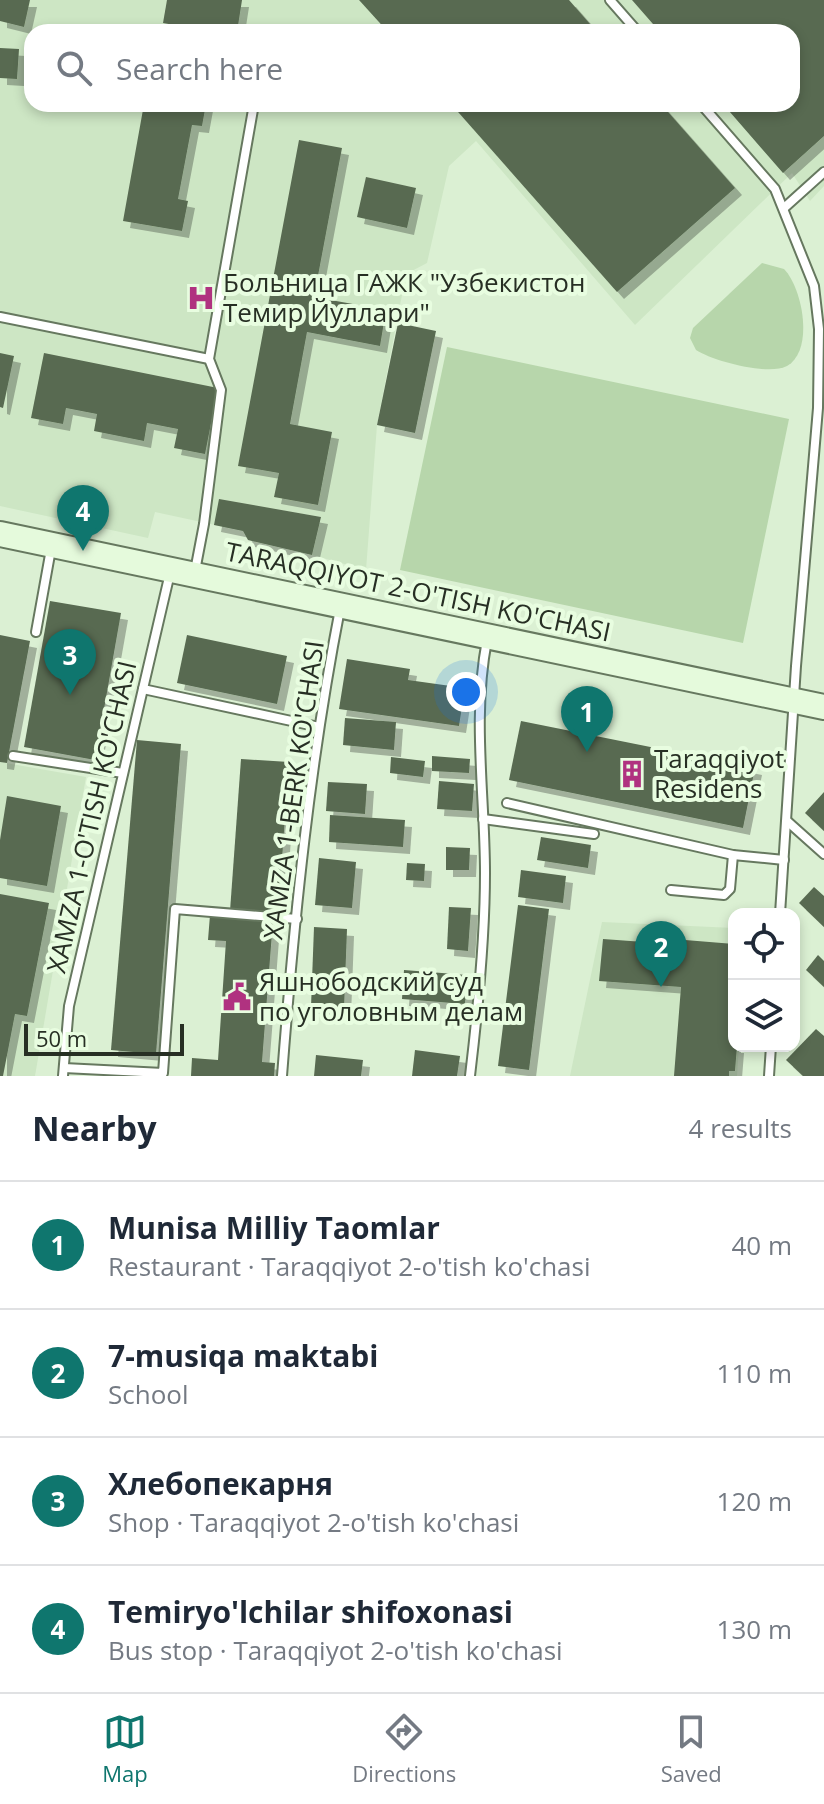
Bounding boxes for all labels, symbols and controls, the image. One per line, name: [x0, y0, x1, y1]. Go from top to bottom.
search box: [24, 24, 800, 112]
icon: search: [52, 46, 96, 90]
text: Search here: [116, 48, 283, 89]
place label: Больница ГАЖК "Узбекистон Темир Йуллари": [223, 264, 585, 330]
hospital icon: Больница ГАЖК "Узбекистон Темир Йуллари": [186, 283, 216, 313]
pin: 4: [57, 485, 109, 551]
street label: TARAQQIYOT 2-O'TISH KO'CHASI: [222, 533, 614, 649]
pin: 3: [44, 629, 96, 695]
street label: XAMZA 1-BERK KO'CHASI: [254, 638, 332, 942]
street label: XAMZA 1-O'TISH KO'CHASI: [38, 657, 144, 976]
your location: [446, 672, 486, 712]
pin: 1: [561, 686, 613, 752]
place label: Taraqqiyot Residens: [654, 740, 784, 806]
building icon: Taraqqiyot Residens: [617, 759, 647, 789]
map controls: [728, 908, 800, 1052]
button: locate: [728, 908, 800, 980]
pin: 2: [635, 921, 687, 987]
place label: Яшнободский суд по уголовным делам: [259, 963, 523, 1029]
button: layers: [728, 980, 800, 1052]
public building icon: Яшнободский суд по уголовным делам: [222, 982, 252, 1012]
scale bar: [24, 1020, 184, 1056]
text: 50 m: [36, 1023, 87, 1053]
text: Nearby: [32, 1105, 157, 1151]
text: 4 results: [689, 1110, 792, 1146]
text: Munisa Milliy Taomlar: [108, 1207, 440, 1248]
text: 1: [51, 1227, 65, 1263]
text: 40 m: [731, 1227, 792, 1263]
text: Restaurant · Taraqqiyot 2-o'tish ko'chasi: [108, 1248, 591, 1284]
text: 7-musiqa maktabi: [108, 1335, 378, 1376]
text: 2: [51, 1355, 65, 1391]
text: 110 m: [717, 1355, 792, 1391]
text: School: [108, 1376, 189, 1412]
text: Хлебопекарня: [108, 1463, 333, 1504]
text: 3: [51, 1483, 65, 1519]
text: 120 m: [717, 1483, 792, 1519]
text: Shop · Taraqqiyot 2-o'tish ko'chasi: [108, 1504, 519, 1540]
text: Temiryo'lchilar shifoxonasi: [108, 1591, 513, 1632]
text: 4: [51, 1611, 65, 1647]
text: 130 m: [717, 1611, 792, 1647]
text: Bus stop · Taraqqiyot 2-o'tish ko'chasi: [108, 1632, 563, 1668]
tab: Map: [102, 1710, 148, 1788]
tab: Directions: [352, 1710, 456, 1788]
tab: Saved: [661, 1710, 722, 1788]

